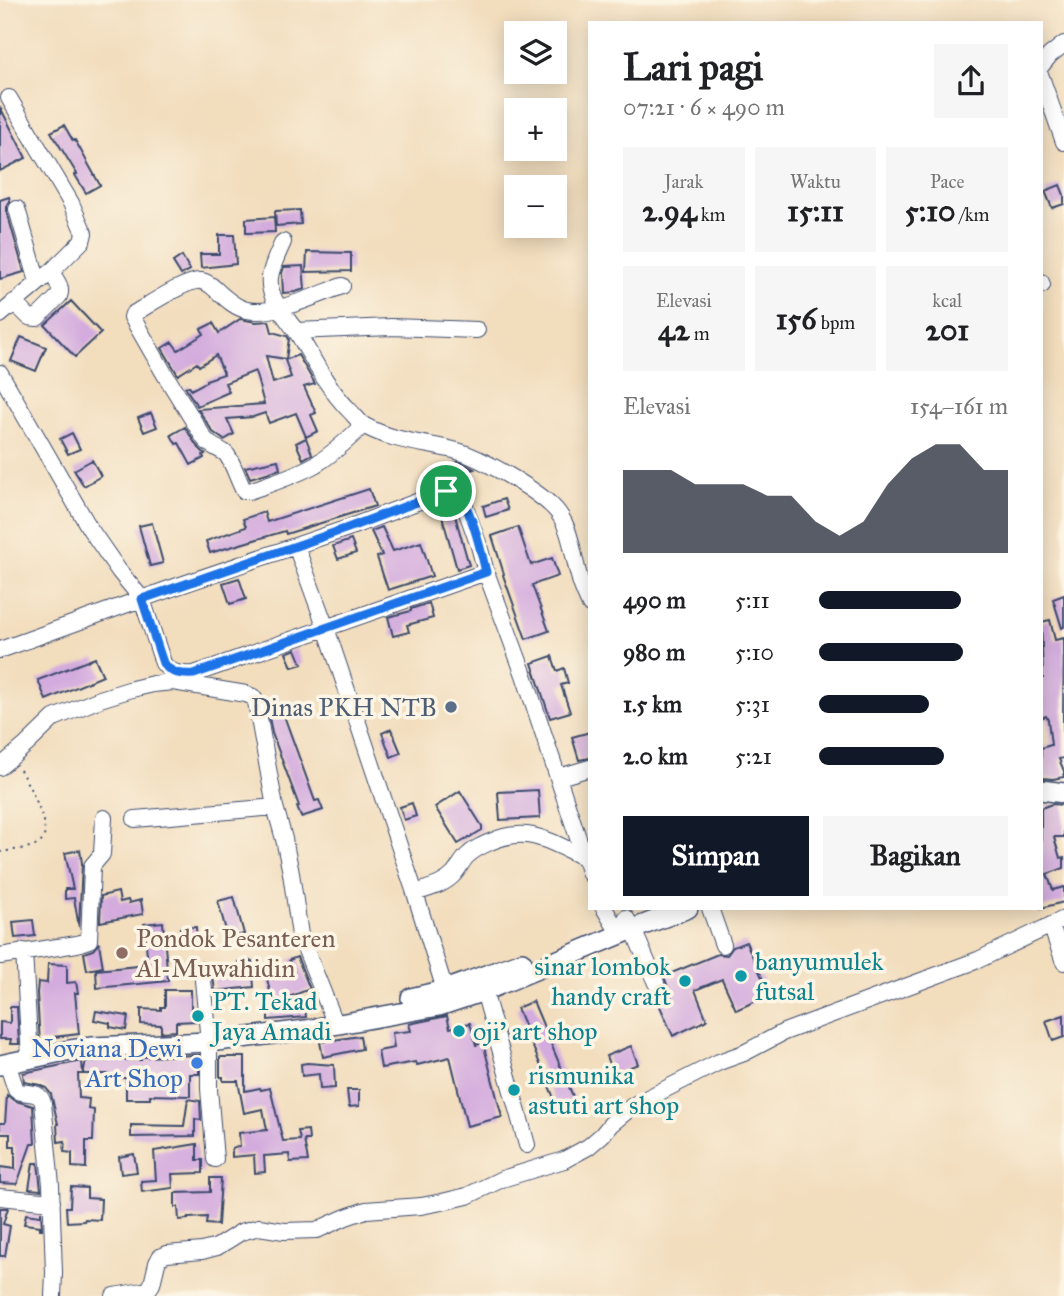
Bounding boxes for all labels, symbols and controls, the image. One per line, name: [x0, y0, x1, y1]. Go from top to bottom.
map controls: [504, 21, 567, 238]
button: layers: [504, 21, 567, 84]
text: Lari pagi: [623, 44, 763, 90]
button: share: [934, 44, 1008, 118]
text: 07:21 · 6 × 490 m: [623, 93, 785, 121]
button: +: [504, 98, 567, 161]
text: Jarak: [664, 170, 703, 193]
text: Waktu: [790, 170, 841, 193]
text: Pace: [930, 170, 964, 193]
button: −: [504, 175, 567, 238]
text: 2.94: [642, 193, 697, 229]
text: 15:11: [787, 193, 844, 229]
text: 5:10: [905, 193, 956, 229]
text: km: [697, 203, 726, 226]
text: /km: [956, 203, 990, 226]
text: Elevasi: [656, 289, 712, 312]
text: kcal: [932, 289, 962, 312]
text: 156: [776, 301, 817, 337]
text: bpm: [817, 311, 855, 334]
text: 42: [658, 312, 690, 348]
text: 201: [925, 312, 969, 348]
text: m: [690, 322, 710, 345]
text: Elevasi: [623, 392, 691, 420]
text: 154–161 m: [910, 392, 1008, 420]
pin: [416, 461, 476, 521]
icon: arrive: [427, 472, 465, 510]
text: 490 m: [623, 586, 686, 614]
text: 5:11: [735, 586, 770, 614]
text: 980 m: [623, 638, 685, 666]
text: 5:10: [735, 638, 774, 666]
text: 1.5 km: [623, 690, 682, 718]
text: 5:31: [735, 690, 770, 718]
place label: Dinas PKH NTB: [251, 691, 437, 723]
marker: Dinas PKH NTB: [443, 699, 459, 715]
text: 2.0 km: [623, 742, 688, 770]
text: 5:21: [735, 742, 772, 770]
button: Simpan: [623, 816, 809, 896]
button: Bagikan: [823, 816, 1008, 896]
place label: Pondok Pesanteren Al-Muwahidin: [135, 922, 336, 984]
marker: Pondok Pesanteren Al-Muwahidin: [114, 945, 130, 961]
place label: banyumulek futsal: [755, 945, 884, 1007]
place label: sinar lombok handy craft: [534, 950, 672, 1012]
marker: banyumulek futsal: [733, 968, 749, 984]
marker: sinar lombok handy craft: [677, 973, 693, 989]
place label: PT. Tekad Jaya Amadi: [209, 985, 332, 1047]
marker: PT. Tekad Jaya Amadi: [190, 1008, 206, 1024]
place label: oji' art shop: [473, 1015, 598, 1047]
marker: oji' art shop: [451, 1023, 467, 1039]
place label: Noviana Dewi Art Shop: [31, 1032, 183, 1094]
marker: Noviana Dewi Art Shop: [189, 1055, 205, 1071]
place label: rismunika astuti art shop: [528, 1059, 679, 1121]
marker: rismunika astuti art shop: [506, 1082, 522, 1098]

